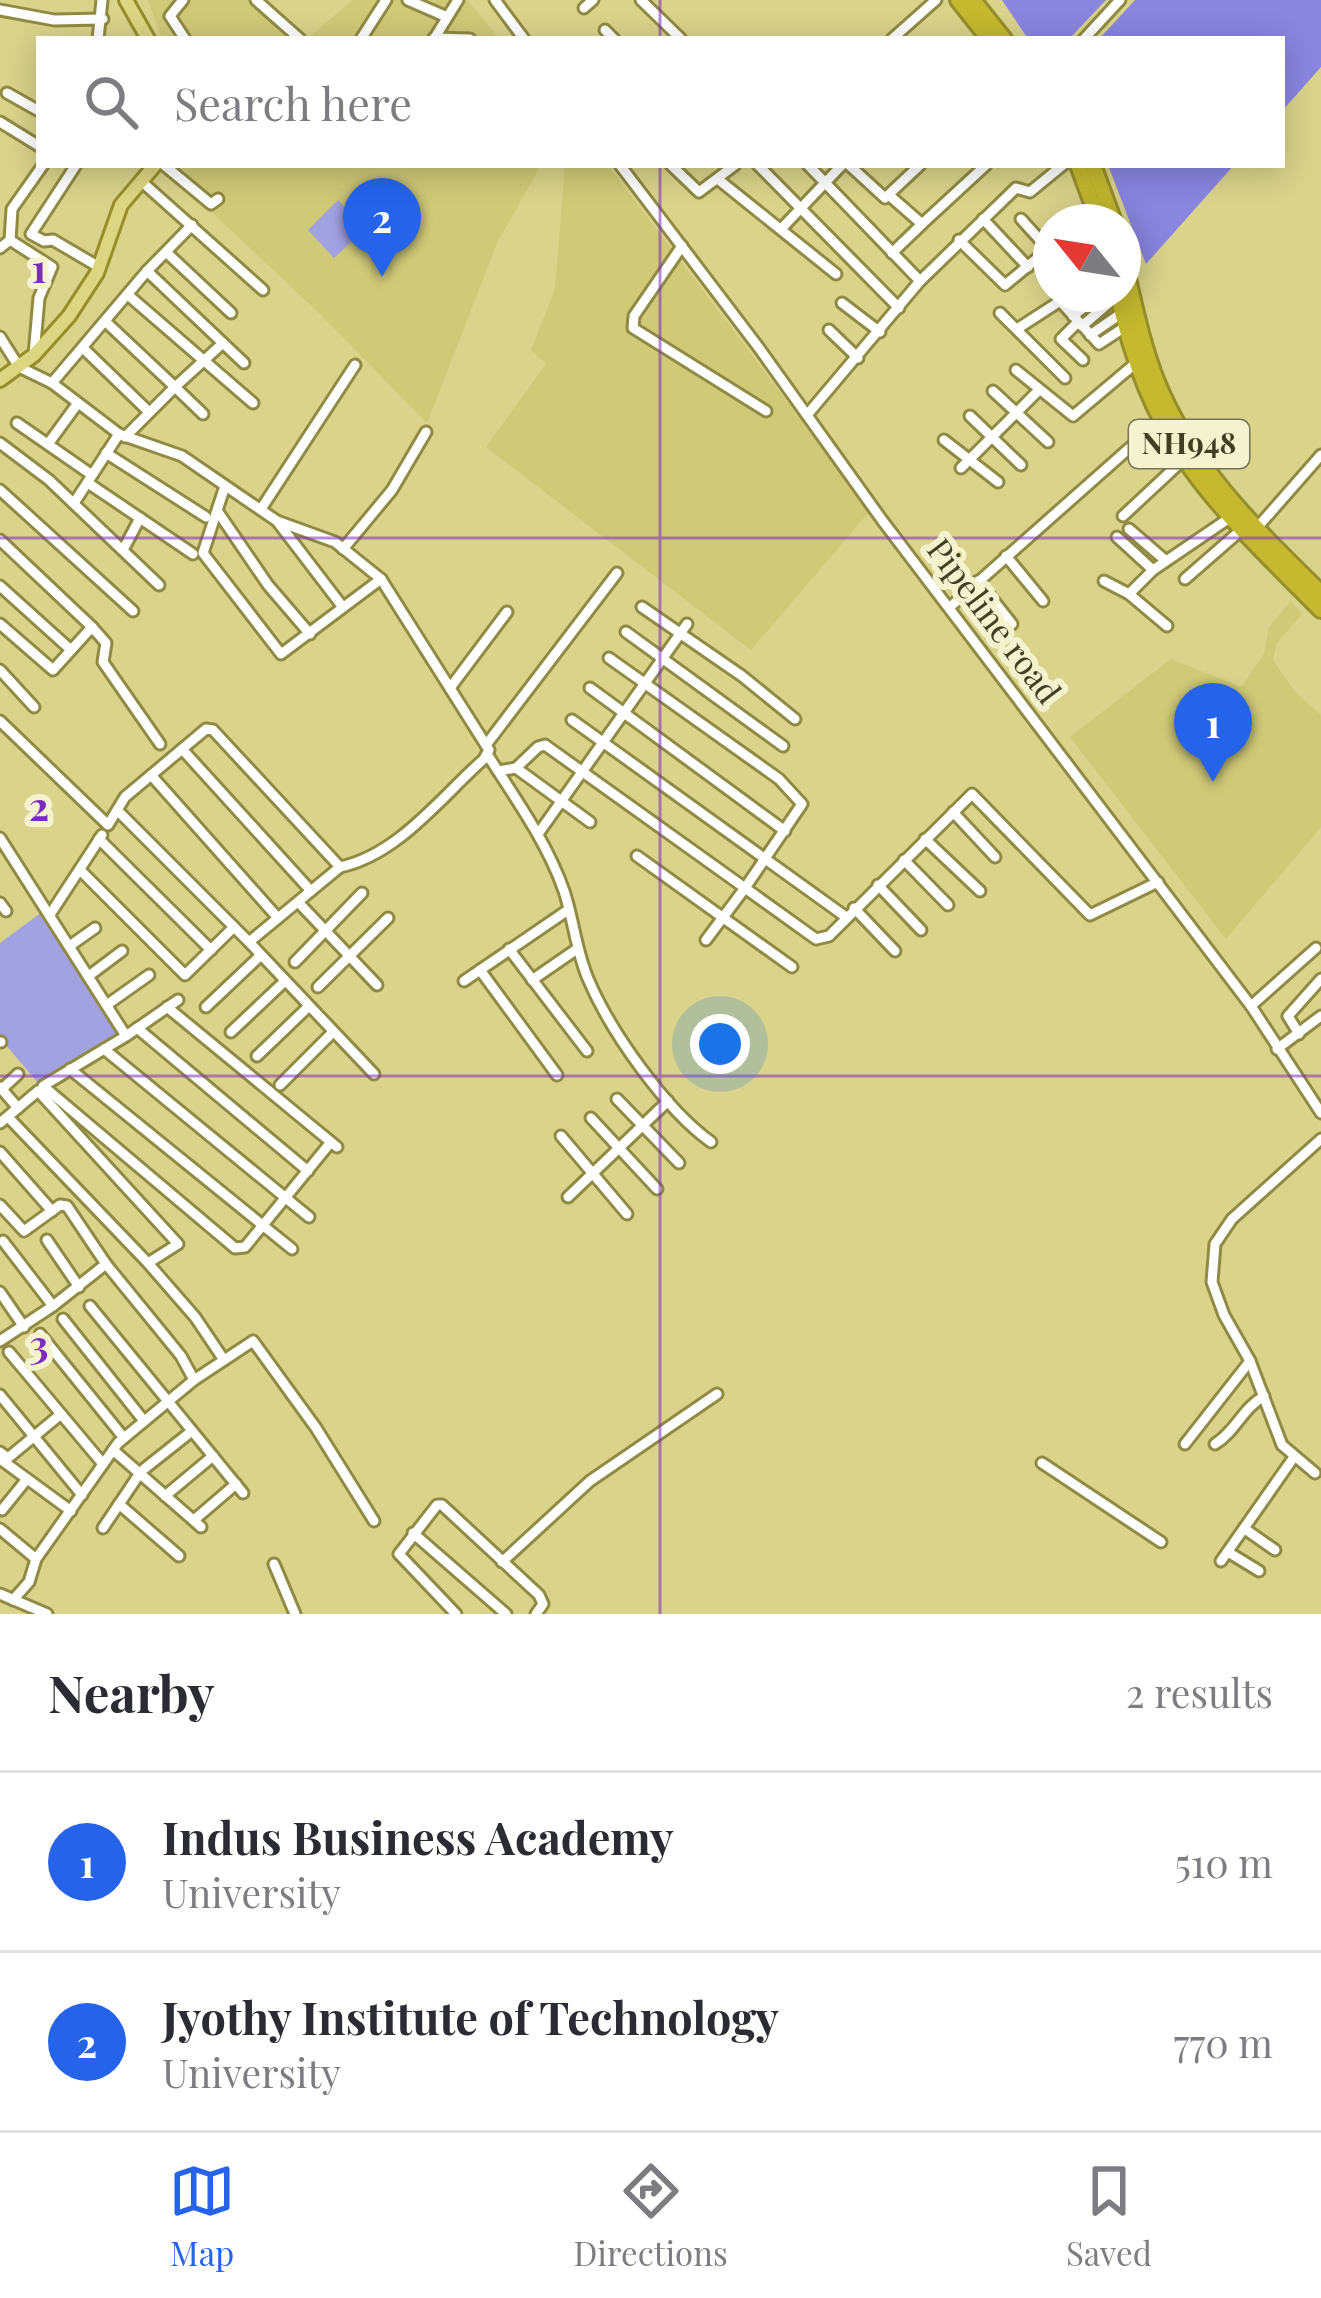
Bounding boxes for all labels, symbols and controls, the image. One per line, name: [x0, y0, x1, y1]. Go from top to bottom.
search box: [36, 36, 1285, 168]
icon: search: [78, 69, 144, 135]
text: Search here: [174, 72, 412, 132]
pin: 2: [343, 178, 421, 277]
north arrow: [1033, 204, 1141, 312]
text: 1: [32, 241, 46, 293]
road number: NH948: [1129, 420, 1249, 468]
street label: Pipeline road: [919, 528, 1072, 711]
pin: 1: [1174, 683, 1252, 782]
text: 2: [29, 779, 49, 831]
your location: [690, 1014, 750, 1074]
text: 3: [29, 1317, 49, 1369]
text: Nearby: [48, 1658, 214, 1726]
text: 2 results: [1126, 1666, 1273, 1718]
text: Indus Business Academy: [162, 1806, 674, 1866]
text: 1: [80, 1836, 94, 1888]
text: 510 m: [1175, 1836, 1273, 1888]
text: University: [162, 1866, 341, 1918]
text: Jyothy Institute of Technology: [162, 1986, 779, 2046]
text: 2: [77, 2016, 97, 2068]
text: 770 m: [1174, 2016, 1273, 2068]
text: University: [162, 2046, 341, 2098]
tab: Map: [169, 2158, 235, 2274]
tab: Directions: [573, 2158, 728, 2274]
tab: Saved: [1066, 2158, 1152, 2274]

